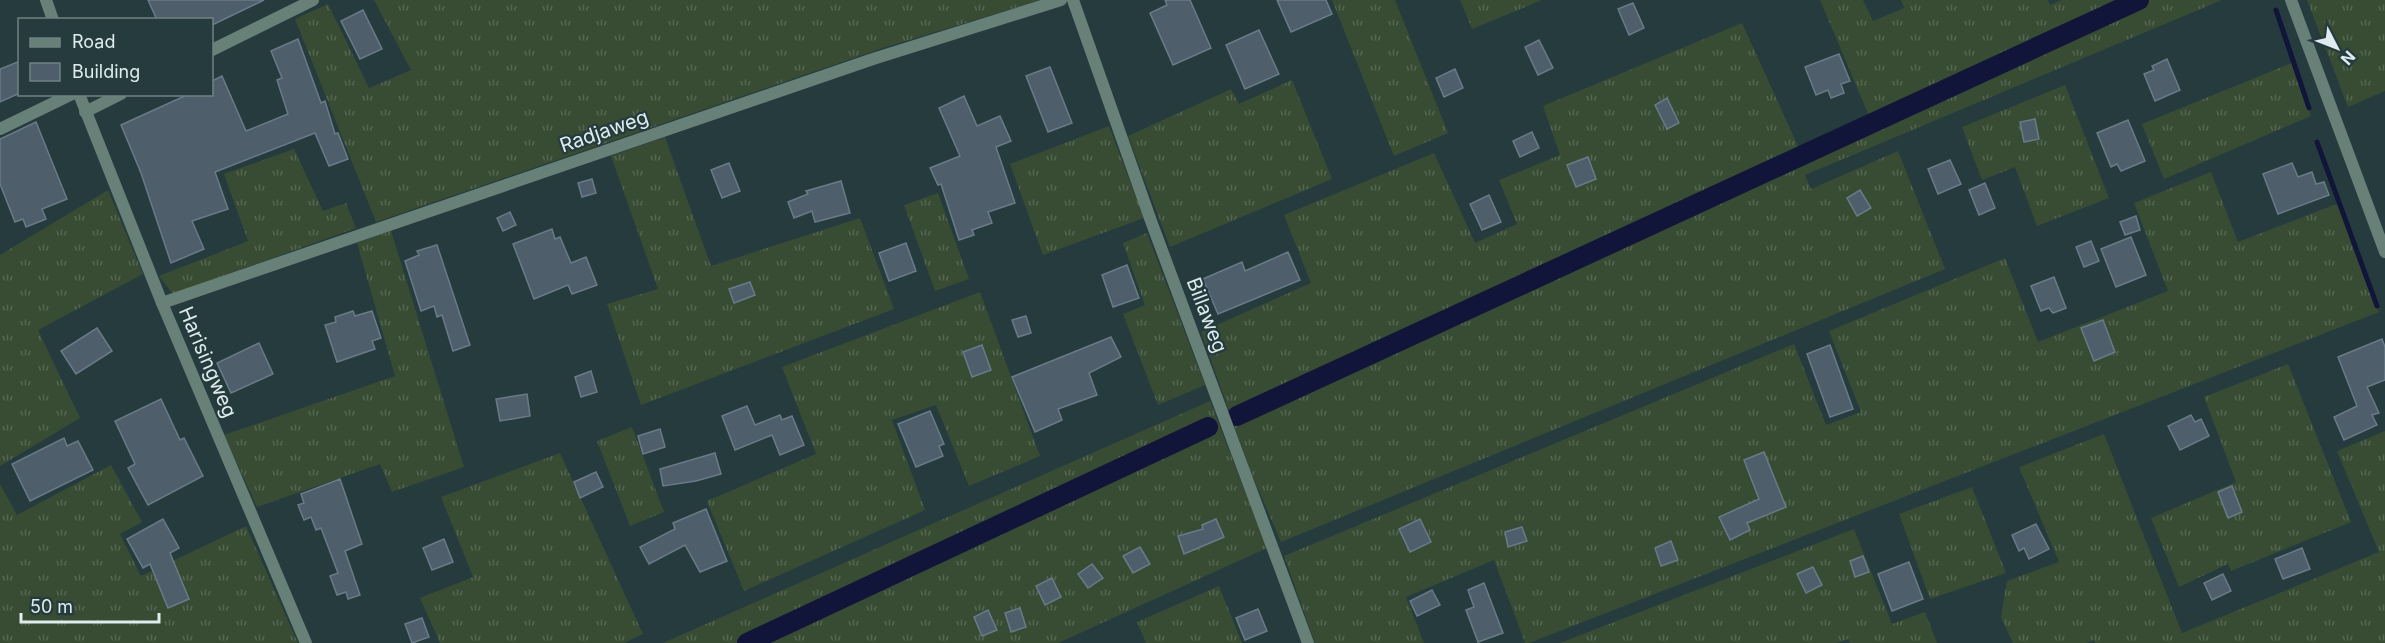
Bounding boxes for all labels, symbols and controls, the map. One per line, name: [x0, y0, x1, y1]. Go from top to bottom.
legend: [18, 18, 213, 96]
north arrow: [2307, 18, 2367, 78]
text: Road: [72, 31, 115, 52]
text: N: [2337, 47, 2360, 69]
text: Building: [72, 61, 140, 82]
street label: Radjaweg: [556, 105, 652, 157]
street label: Billaweg: [1182, 274, 1232, 356]
street label: Harisingweg: [174, 303, 242, 421]
scale bar: [21, 586, 159, 624]
text: 50 m: [30, 596, 73, 617]

